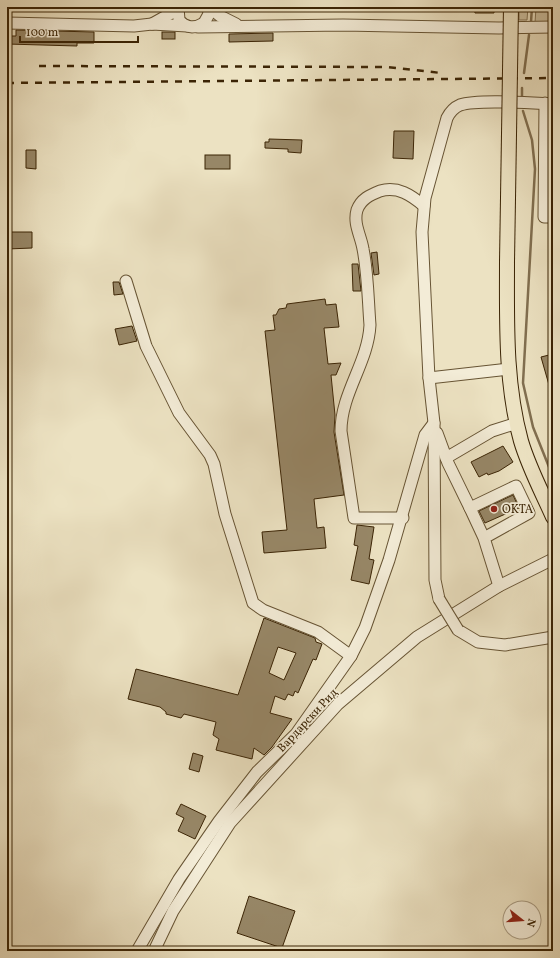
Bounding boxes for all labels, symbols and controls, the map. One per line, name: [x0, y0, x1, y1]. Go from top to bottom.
scale bar: [20, 18, 138, 44]
text: 100 m: [26, 25, 59, 41]
place label: OKTA: [502, 502, 534, 518]
marker: OKTA: [489, 504, 499, 514]
street label: Вардарски Рид: [274, 685, 342, 756]
north arrow: [502, 900, 542, 940]
text: N: [522, 916, 538, 929]

